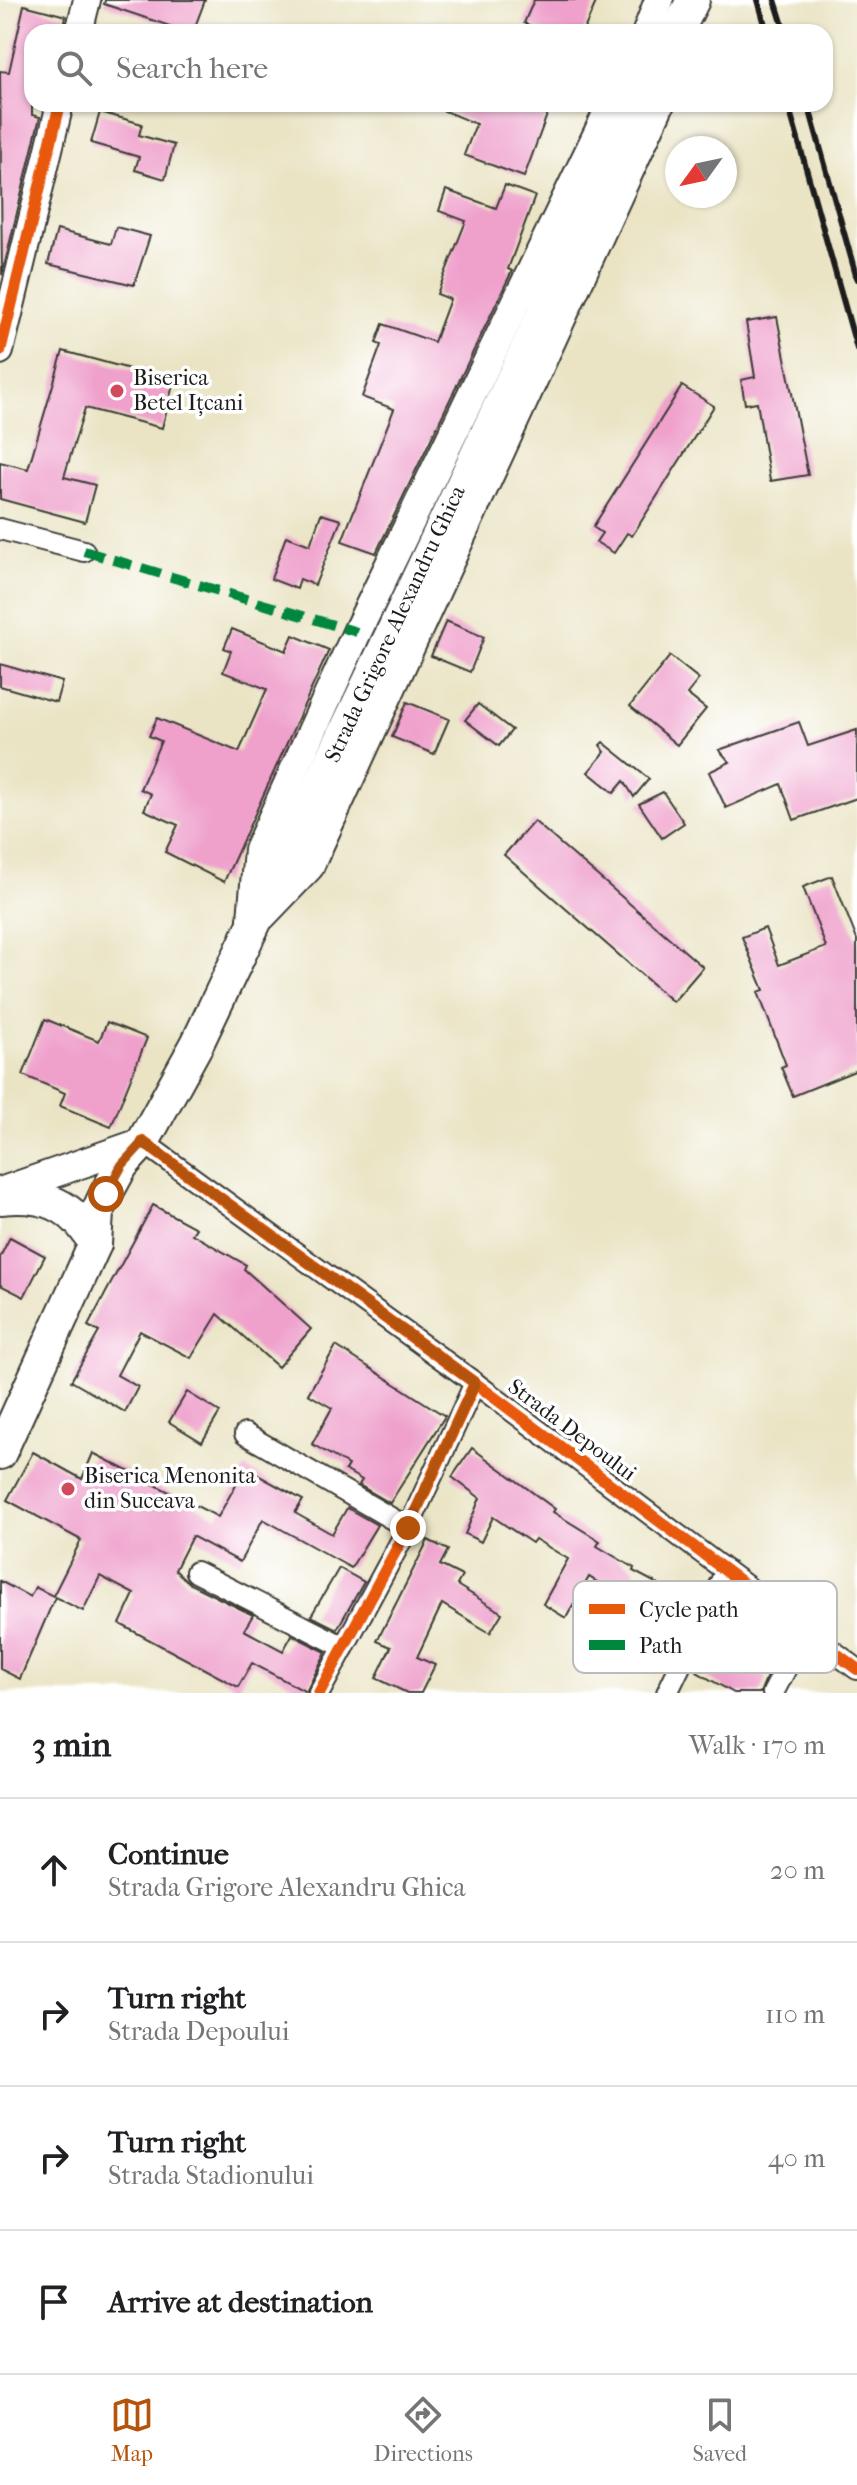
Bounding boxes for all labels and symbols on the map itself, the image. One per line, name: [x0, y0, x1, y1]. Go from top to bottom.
north arrow: [665, 136, 737, 208]
place label: Biserica Betel Iţcani: [133, 365, 244, 416]
marker: Biserica Betel Iţcani: [108, 382, 126, 400]
street label: Strada Grigore Alexandru Ghica: [319, 481, 471, 767]
route start: [88, 1176, 124, 1212]
street label: Strada Depoului: [503, 1373, 642, 1487]
place label: Biserica Menonita din Suceava: [84, 1463, 257, 1514]
marker: Biserica Menonita din Suceava: [59, 1480, 77, 1498]
route end: [390, 1510, 426, 1546]
legend: [573, 1581, 837, 1673]
text: Cycle path: [639, 1597, 739, 1623]
text: Path: [639, 1633, 683, 1659]

